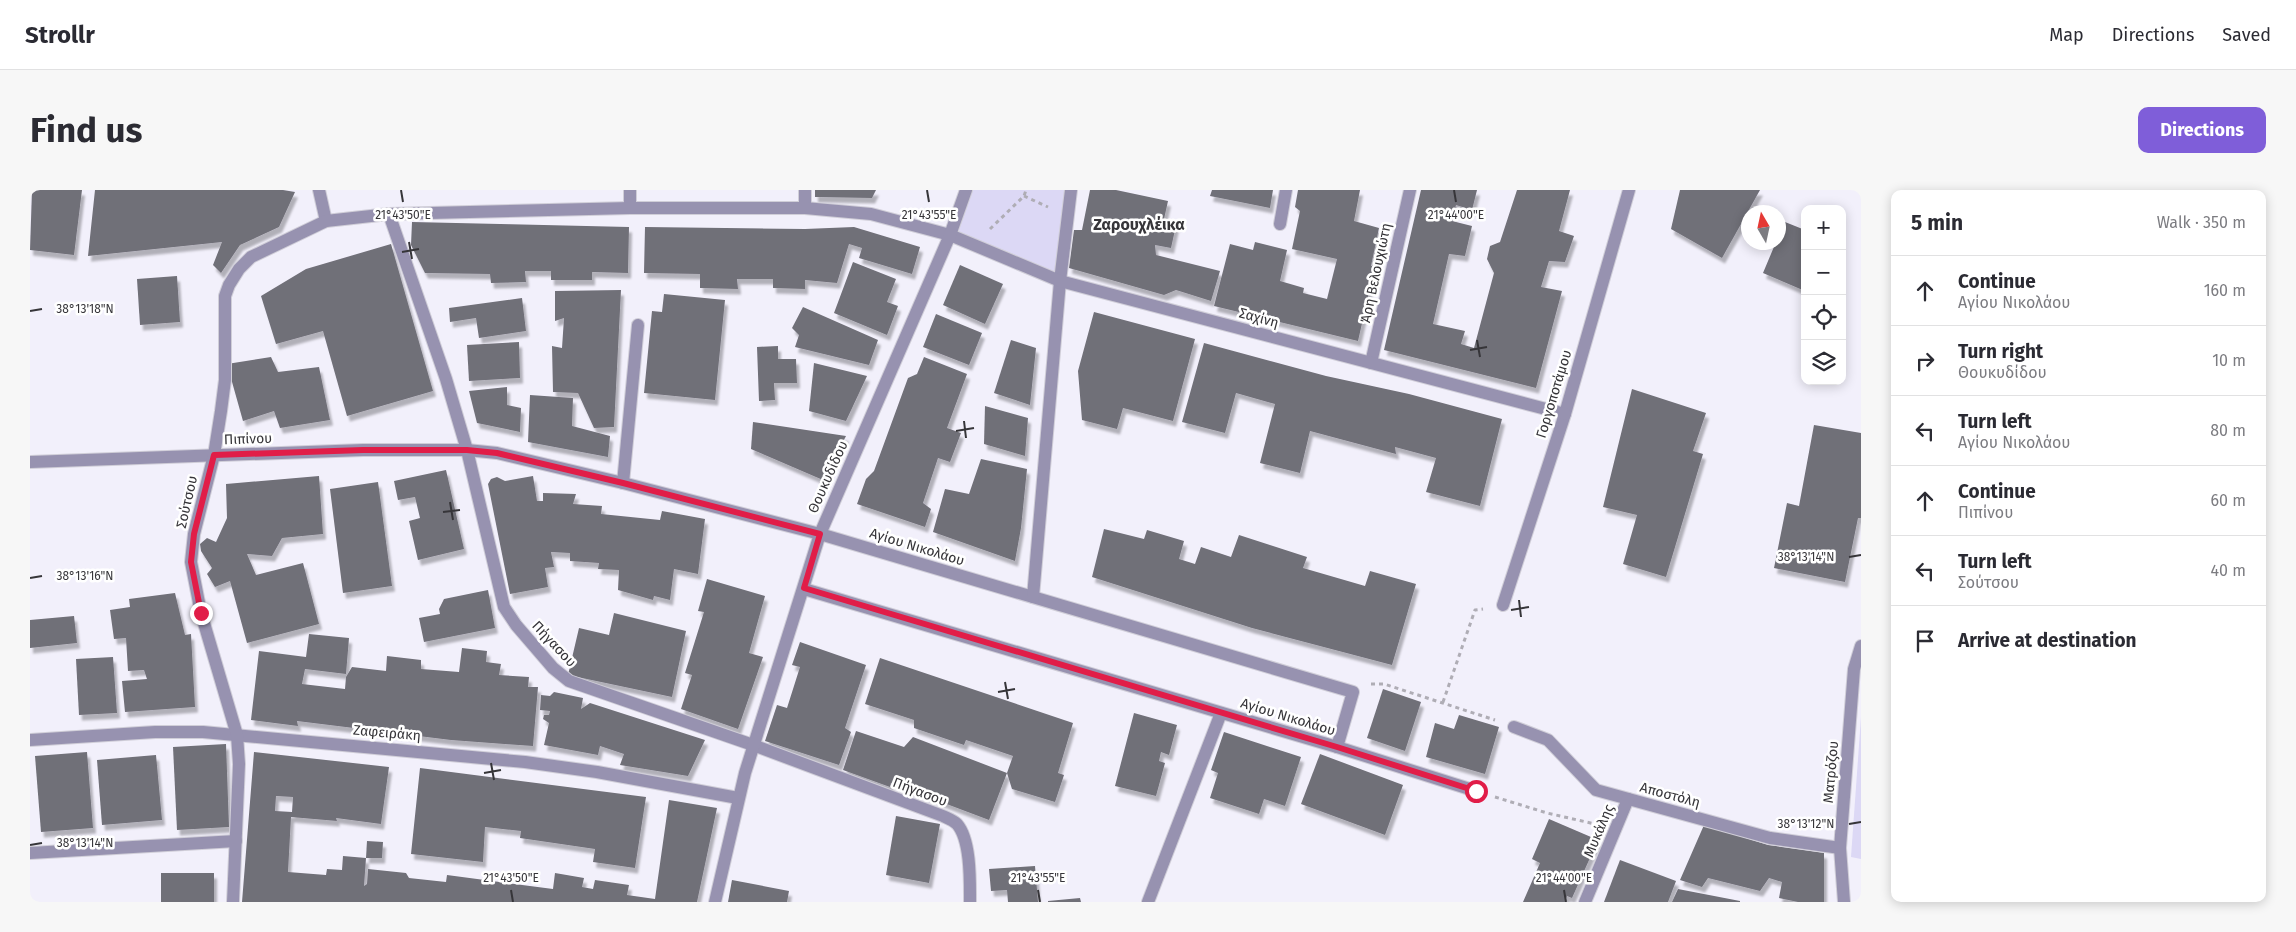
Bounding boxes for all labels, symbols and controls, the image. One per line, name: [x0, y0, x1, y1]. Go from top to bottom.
text: Strollr: [25, 21, 95, 49]
text: Map: [2049, 24, 2084, 46]
text: Directions: [2112, 24, 2194, 46]
text: Saved: [2222, 24, 2271, 46]
button: Directions: [2138, 107, 2266, 153]
text: Find us: [30, 109, 142, 151]
north arrow: [1741, 205, 1786, 250]
map controls: [1801, 205, 1846, 385]
button: +: [1801, 205, 1846, 250]
text: 21°43'50"E: [375, 208, 431, 222]
text: 21°43'55"E: [902, 208, 956, 222]
text: 21°44'00"E: [1428, 208, 1484, 222]
text: 5 min: [1911, 210, 1963, 236]
text: Walk · 350 m: [2157, 213, 2246, 232]
district label: Ζαρουχλέικα: [1093, 215, 1185, 234]
street label: Άρη Βελουχιώτη: [1357, 222, 1395, 324]
button: −: [1801, 250, 1846, 295]
text: Continue: [1958, 270, 2036, 293]
icon: ahead: [1911, 277, 1939, 305]
text: 160 m: [2204, 281, 2246, 300]
text: Αγίου Νικολάου: [1958, 293, 2070, 312]
button: locate: [1801, 295, 1846, 340]
text: 38°13'18"N: [56, 302, 114, 316]
street label: Σαχίνη: [1237, 305, 1281, 331]
button: layers: [1801, 340, 1846, 385]
text: Turn right: [1958, 340, 2043, 363]
icon: right: [1911, 347, 1939, 375]
street label: Γοργοποτάμου: [1533, 348, 1575, 440]
text: 10 m: [2212, 351, 2246, 370]
text: Θουκυδίδου: [1958, 363, 2047, 382]
text: Turn left: [1958, 410, 2032, 433]
icon: left: [1911, 417, 1939, 445]
text: 80 m: [2210, 421, 2246, 440]
street label: Πιπίνου: [223, 430, 273, 448]
text: Αγίου Νικολάου: [1958, 433, 2070, 452]
street label: Θουκυδίδου: [804, 438, 852, 516]
street label: Σούτσου: [173, 474, 201, 530]
text: Continue: [1958, 480, 2036, 503]
icon: ahead: [1911, 487, 1939, 515]
text: 60 m: [2211, 491, 2246, 510]
text: Πιπίνου: [1958, 503, 2013, 522]
street label: Αγίου Νικολάου: [867, 524, 967, 570]
text: 38°13'14"N: [1778, 550, 1834, 564]
text: Turn left: [1958, 550, 2032, 573]
icon: left: [1911, 557, 1939, 585]
text: 40 m: [2211, 561, 2246, 580]
text: 38°13'16"N: [56, 569, 114, 583]
text: Σούτσου: [1958, 573, 2019, 592]
route end: [190, 602, 213, 625]
street label: Πήγασου: [528, 617, 580, 671]
icon: arrive: [1911, 627, 1939, 655]
text: Arrive at destination: [1958, 629, 2137, 652]
street label: Αγίου Νικολάου: [1238, 694, 1338, 740]
street label: Ζαφειράκη: [352, 722, 422, 744]
street label: Ματρόζου: [1820, 740, 1842, 804]
street label: Πήγασου: [890, 774, 950, 810]
street label: Αποστόλη: [1638, 779, 1702, 811]
route start: [1465, 780, 1488, 803]
street label: Μυκάλης: [1580, 801, 1618, 860]
text: 38°13'12"N: [1778, 817, 1834, 831]
text: 38°13'14"N: [57, 836, 113, 850]
text: 21°43'50"E: [483, 871, 539, 885]
text: 21°43'55"E: [1011, 871, 1065, 885]
text: 21°44'00"E: [1536, 871, 1592, 885]

